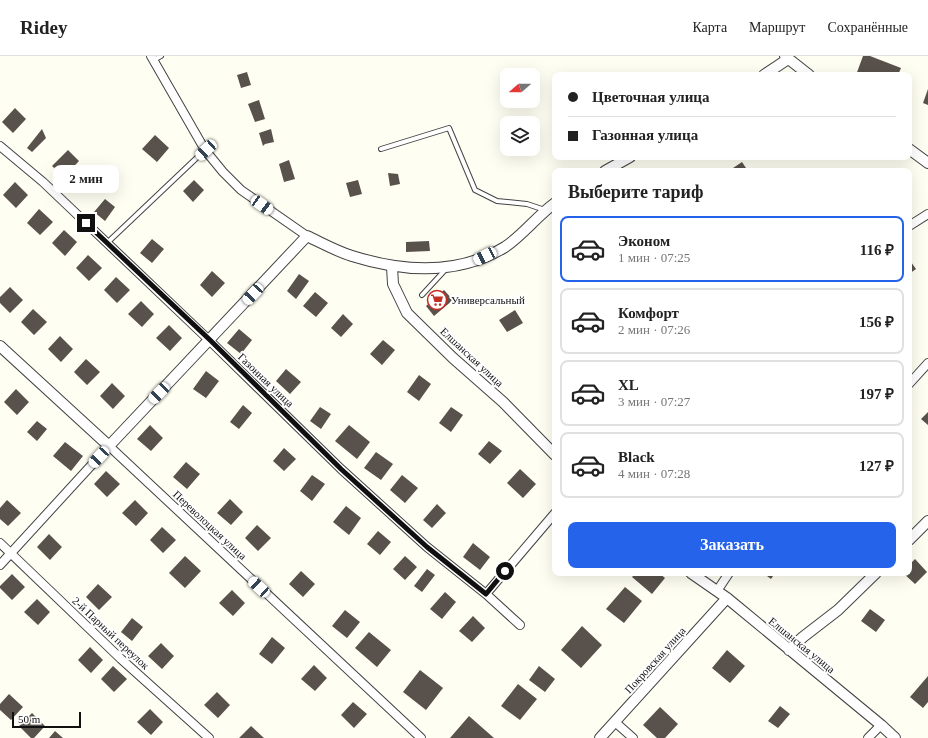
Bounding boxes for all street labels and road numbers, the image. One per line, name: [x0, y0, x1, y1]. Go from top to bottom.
street label: Елшанская улица: [438, 325, 506, 389]
street label: Газонная улица: [236, 351, 296, 410]
street label: Переволоцкая улица: [171, 488, 249, 562]
street label: 2-й Парный переулок: [70, 594, 152, 672]
street label: Елшанская улица: [767, 615, 837, 675]
street label: Покровская улица: [622, 624, 688, 696]

